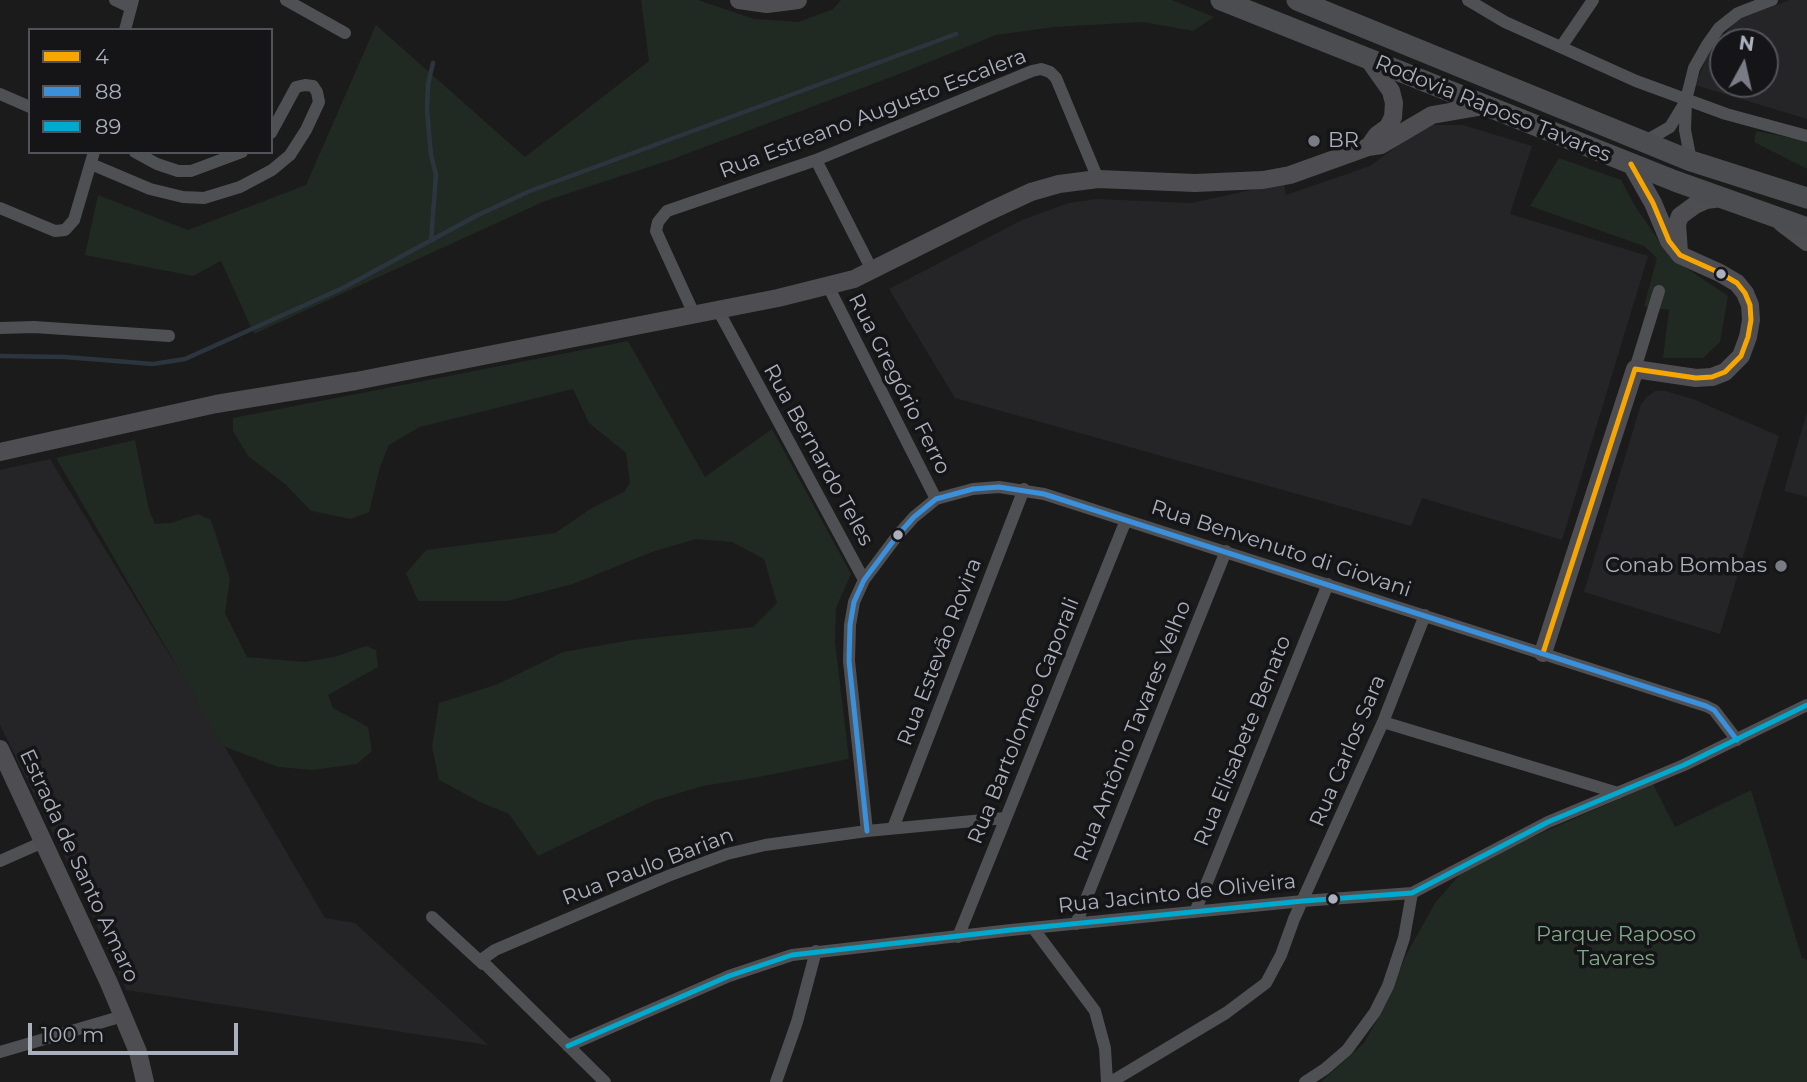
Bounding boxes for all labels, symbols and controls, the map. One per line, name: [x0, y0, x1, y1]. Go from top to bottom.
legend: [28, 28, 273, 154]
north arrow: [1709, 28, 1779, 98]
text: N: [1738, 31, 1756, 56]
text: 4: [95, 44, 109, 69]
street label: Rua Estreano Augusto Escalera: [716, 44, 1030, 184]
street label: Rodovia Raposo Tavares: [1371, 50, 1615, 168]
text: 88: [95, 79, 122, 104]
text: 89: [95, 114, 121, 139]
place label: BR: [1328, 128, 1359, 154]
marker: BR: [1306, 133, 1322, 149]
unlabelled marker: [1714, 267, 1728, 281]
street label: Rua Gregório Ferro: [842, 289, 956, 479]
street label: Rua Bernardo Teles: [758, 360, 878, 550]
street label: Rua Benvenuto di Giovani: [1148, 495, 1414, 603]
unlabelled marker: [891, 528, 905, 542]
place label: Conab Bombas: [1605, 553, 1767, 579]
street label: Rua Estevão Rovira: [893, 555, 987, 749]
marker: Conab Bombas: [1773, 558, 1789, 574]
street label: Rua Bartolomeo Caporali: [963, 594, 1085, 848]
street label: Rua Antônio Tavares Velho: [1069, 597, 1197, 865]
street label: Rua Elisabete Benato: [1189, 632, 1297, 850]
street label: Rua Carlos Sara: [1305, 671, 1391, 831]
street label: Estrada de Santo Amaro: [14, 745, 144, 987]
street label: Rua Paulo Barian: [559, 823, 737, 911]
street label: Rua Jacinto de Oliveira: [1057, 869, 1297, 919]
unlabelled marker: [1326, 892, 1340, 906]
park label: Parque Raposo Tavares: [1536, 922, 1696, 972]
scale bar: [32, 1009, 242, 1052]
text: 100 m: [41, 1022, 104, 1047]

